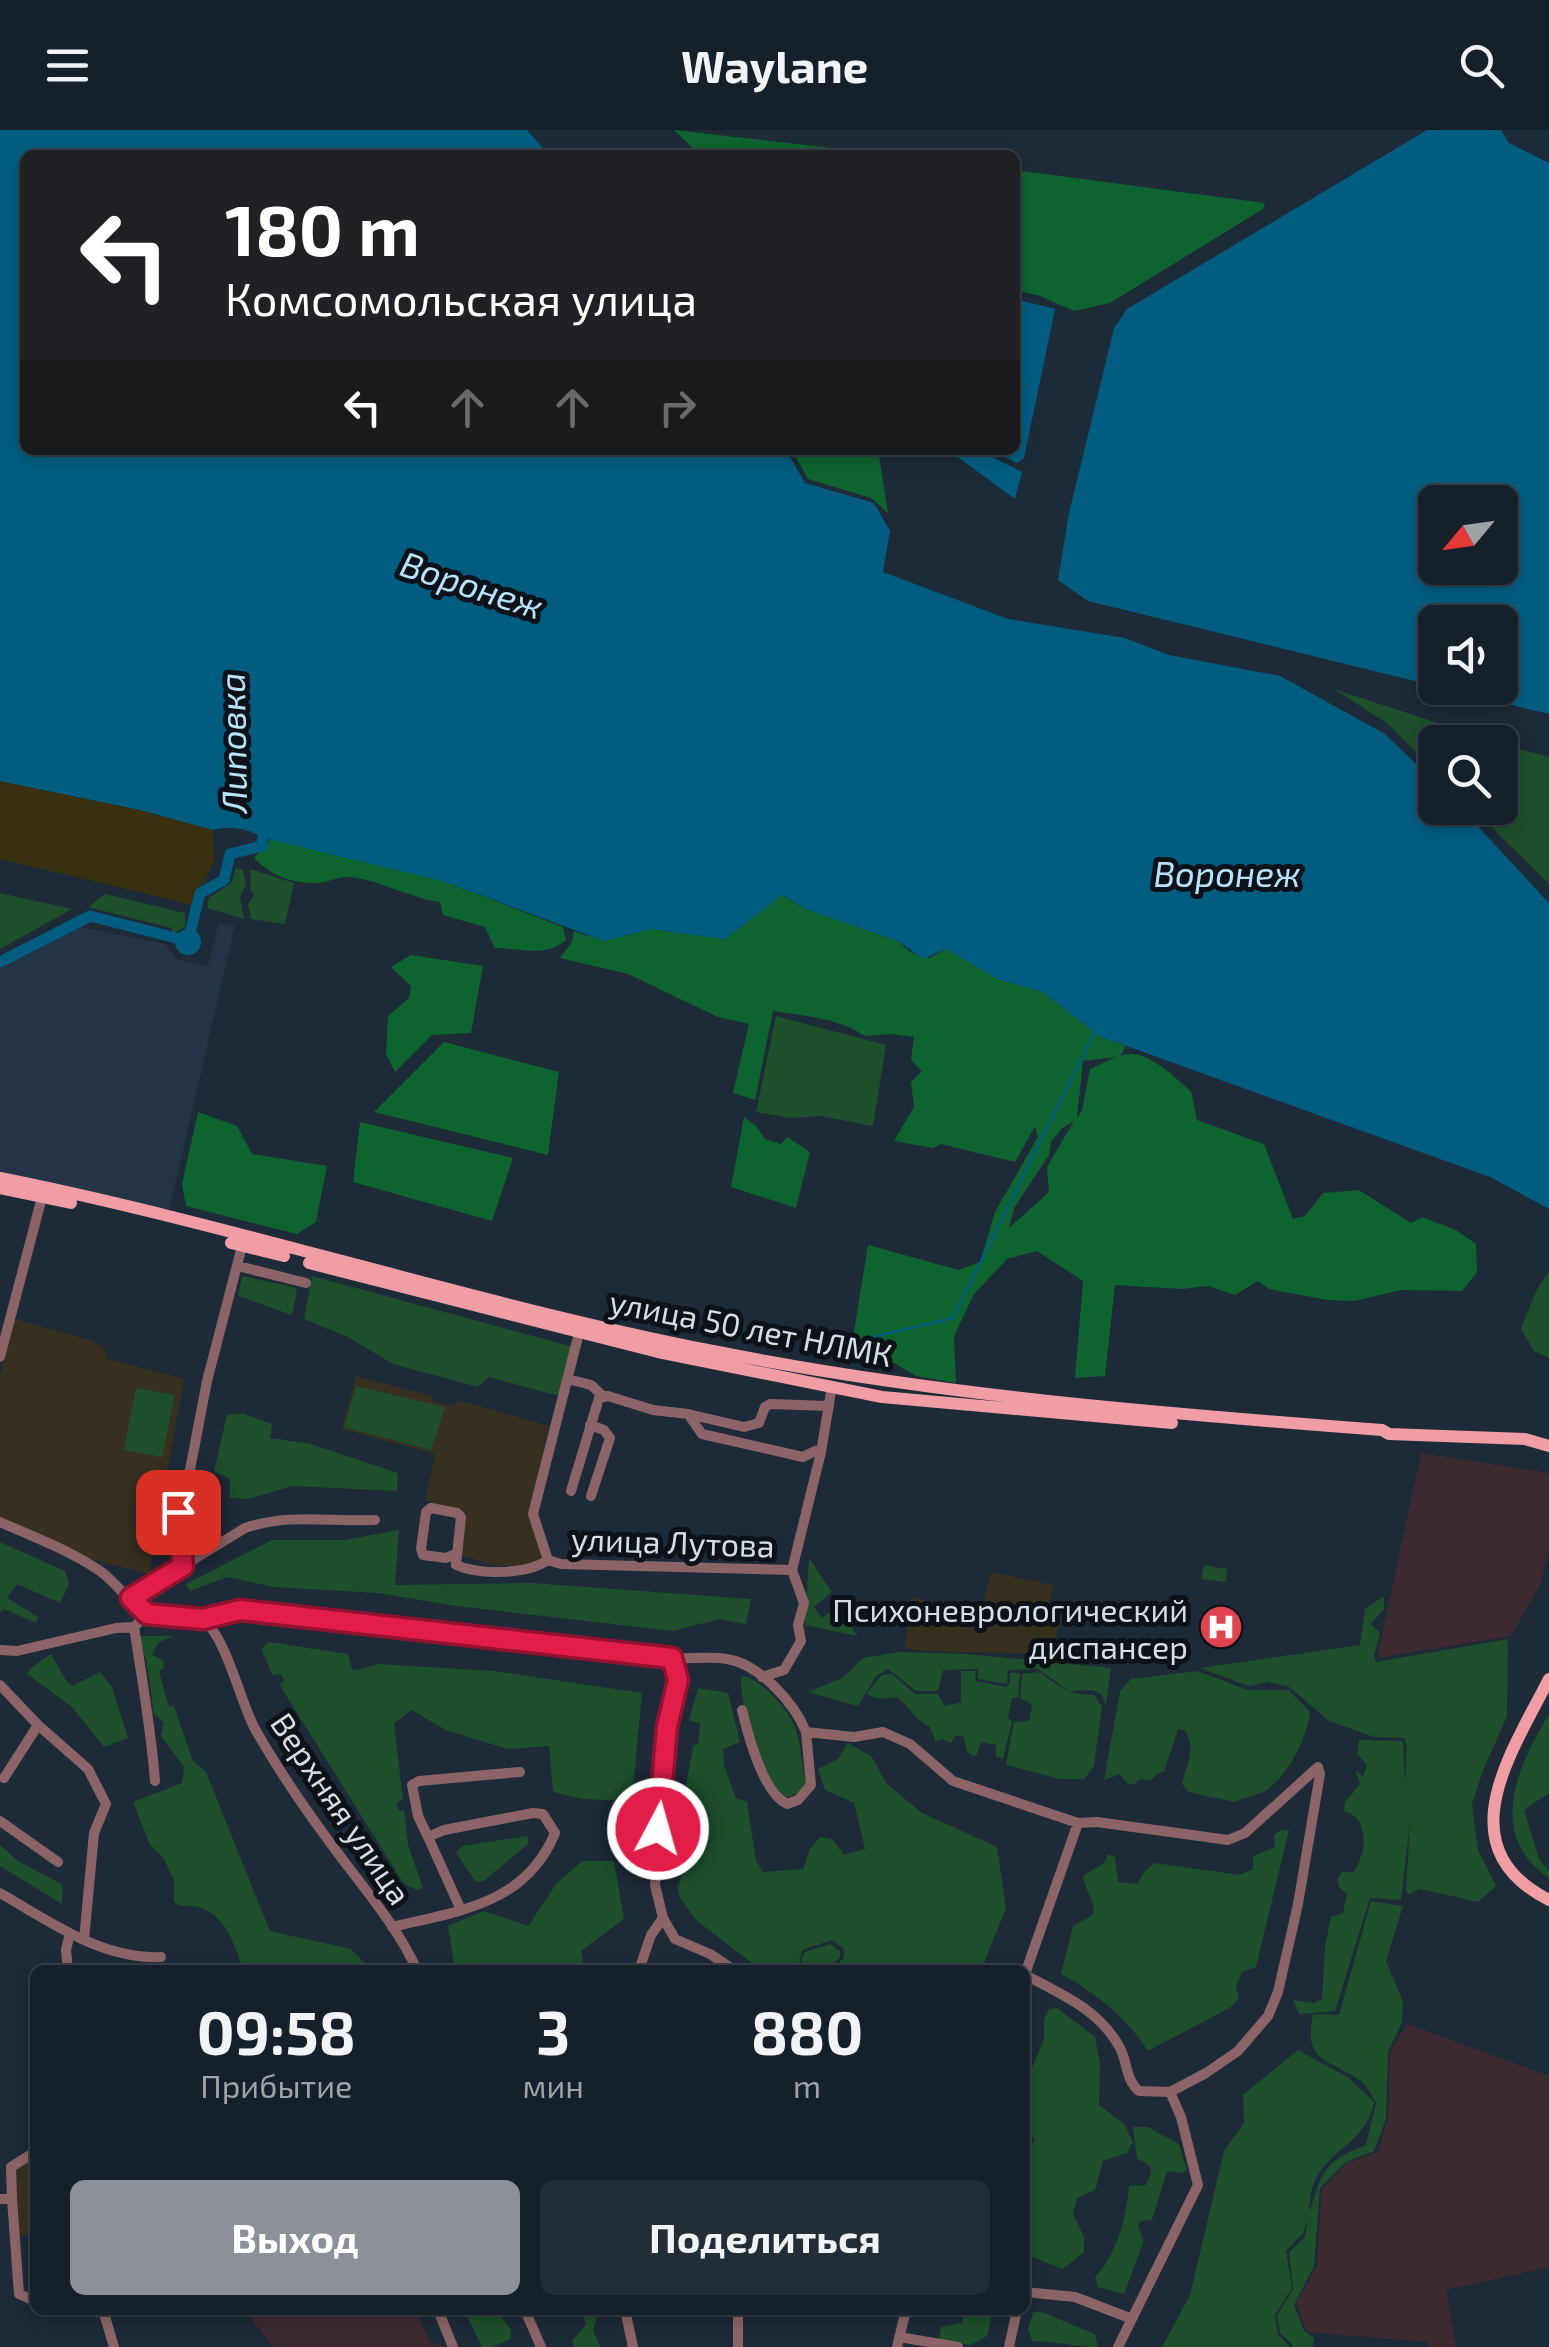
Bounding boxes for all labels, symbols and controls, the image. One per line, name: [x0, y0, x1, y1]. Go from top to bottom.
icon: menu: [40, 38, 95, 93]
text: Waylane: [681, 38, 868, 92]
icon: search: [1454, 38, 1509, 93]
text: 180 m: [225, 186, 420, 270]
icon: left: [60, 190, 190, 320]
text: Комсомольская улица: [225, 271, 697, 325]
icon: left: [335, 380, 390, 435]
icon: ahead: [440, 380, 495, 435]
icon: ahead: [545, 380, 600, 435]
icon: right: [650, 380, 705, 435]
north arrow: [1418, 485, 1518, 585]
map controls: [1418, 485, 1518, 825]
water label: Воронеж: [396, 541, 548, 627]
button: sound: [1418, 605, 1518, 705]
water label: Липовка: [210, 672, 254, 815]
button: search: [1418, 725, 1518, 825]
water label: Воронеж: [1153, 852, 1301, 894]
street label: улица 50 лет НЛМК: [606, 1281, 895, 1374]
pin: [136, 1470, 221, 1555]
icon: arrive: [151, 1485, 206, 1540]
street label: улица Лутова: [571, 1518, 775, 1565]
place label: Психоневрологический диспансер: [832, 1590, 1188, 1665]
hospital icon: Психоневрологический диспансер: [1198, 1604, 1244, 1650]
street label: Верхняя улица: [263, 1705, 420, 1911]
position arrow: [606, 1777, 710, 1881]
text: 09:58: [197, 1995, 356, 2067]
text: 3: [536, 1995, 570, 2067]
text: 880: [751, 1995, 863, 2067]
text: Прибытие: [200, 2066, 352, 2104]
text: мин: [523, 2066, 584, 2104]
text: m: [793, 2066, 821, 2104]
button: Выход: [70, 2180, 520, 2295]
button: Поделиться: [540, 2180, 990, 2295]

